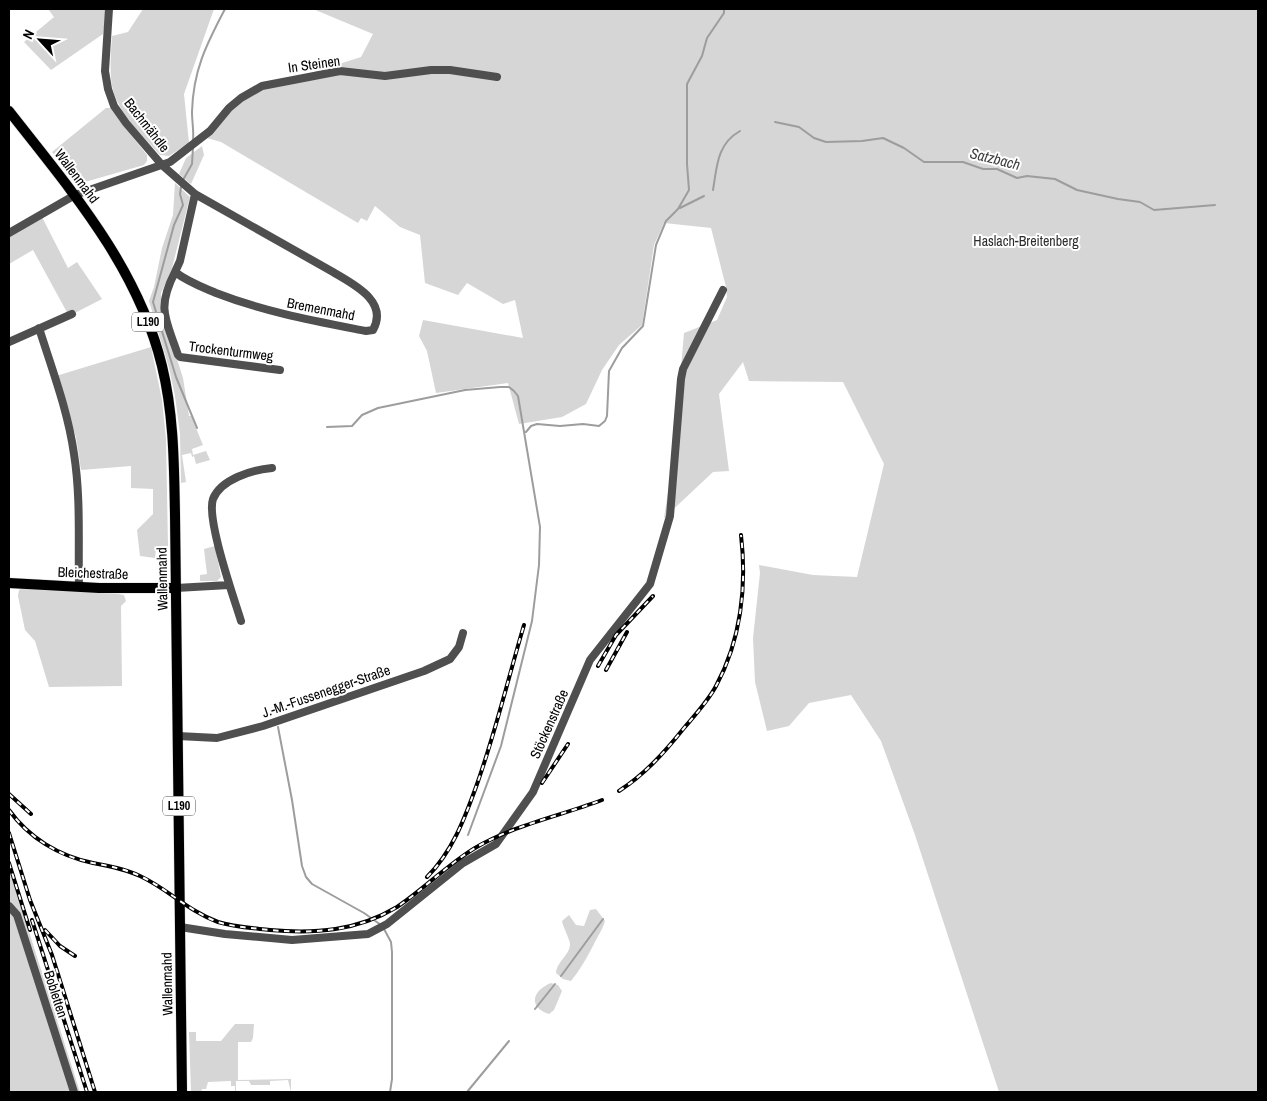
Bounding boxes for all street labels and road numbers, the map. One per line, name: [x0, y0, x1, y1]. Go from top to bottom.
street label: In Steinen: [287, 51, 341, 77]
street label: Bachmähdle: [120, 94, 174, 156]
street label: Wallenmahd: [51, 145, 103, 207]
street label: Bremenmahd: [285, 294, 357, 324]
road number: L190: [132, 313, 164, 332]
street label: Trockenturmweg: [188, 337, 275, 365]
street label: Wallenmahd: [152, 547, 172, 611]
street label: Bleichestraße: [57, 563, 129, 583]
street label: J.-M.-Fussenegger-Straße: [259, 661, 393, 721]
street label: Stöckenstraße: [526, 687, 572, 761]
road number: L190: [163, 796, 195, 816]
street label: Wallenmahd: [157, 952, 177, 1016]
street label: Bobletten: [40, 968, 72, 1020]

